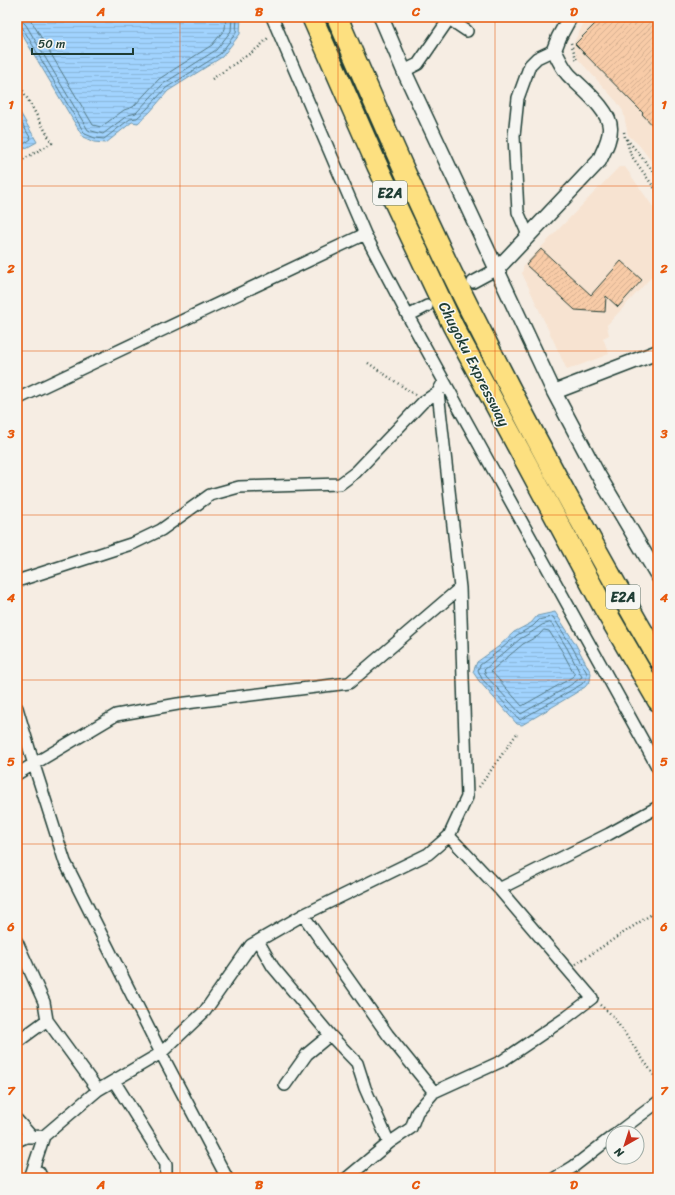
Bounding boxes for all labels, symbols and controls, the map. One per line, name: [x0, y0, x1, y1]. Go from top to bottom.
text: A: [96, 0, 105, 23]
text: B: [255, 0, 264, 23]
text: C: [411, 0, 421, 23]
text: D: [570, 0, 578, 23]
scale bar: [32, 30, 133, 56]
text: 50 m: [38, 33, 65, 55]
text: 1: [8, 93, 14, 116]
text: 1: [661, 93, 667, 116]
road number: E2A: [373, 181, 407, 205]
text: 2: [6, 257, 15, 280]
text: 2: [659, 257, 668, 280]
street label: Chugoku Expressway: [431, 297, 517, 431]
text: 3: [6, 422, 15, 445]
text: 3: [659, 422, 668, 445]
road number: E2A: [606, 585, 640, 609]
text: 4: [6, 586, 16, 609]
text: 4: [659, 586, 669, 609]
text: 5: [7, 750, 15, 773]
text: 5: [660, 750, 668, 773]
text: 6: [6, 915, 15, 938]
text: 6: [659, 915, 668, 938]
text: 7: [7, 1079, 16, 1102]
text: 7: [660, 1079, 669, 1102]
north arrow: [605, 1125, 645, 1165]
text: N: [610, 1142, 629, 1163]
text: A: [96, 1173, 105, 1195]
text: B: [255, 1173, 264, 1195]
text: C: [411, 1173, 421, 1195]
text: D: [570, 1173, 578, 1195]

